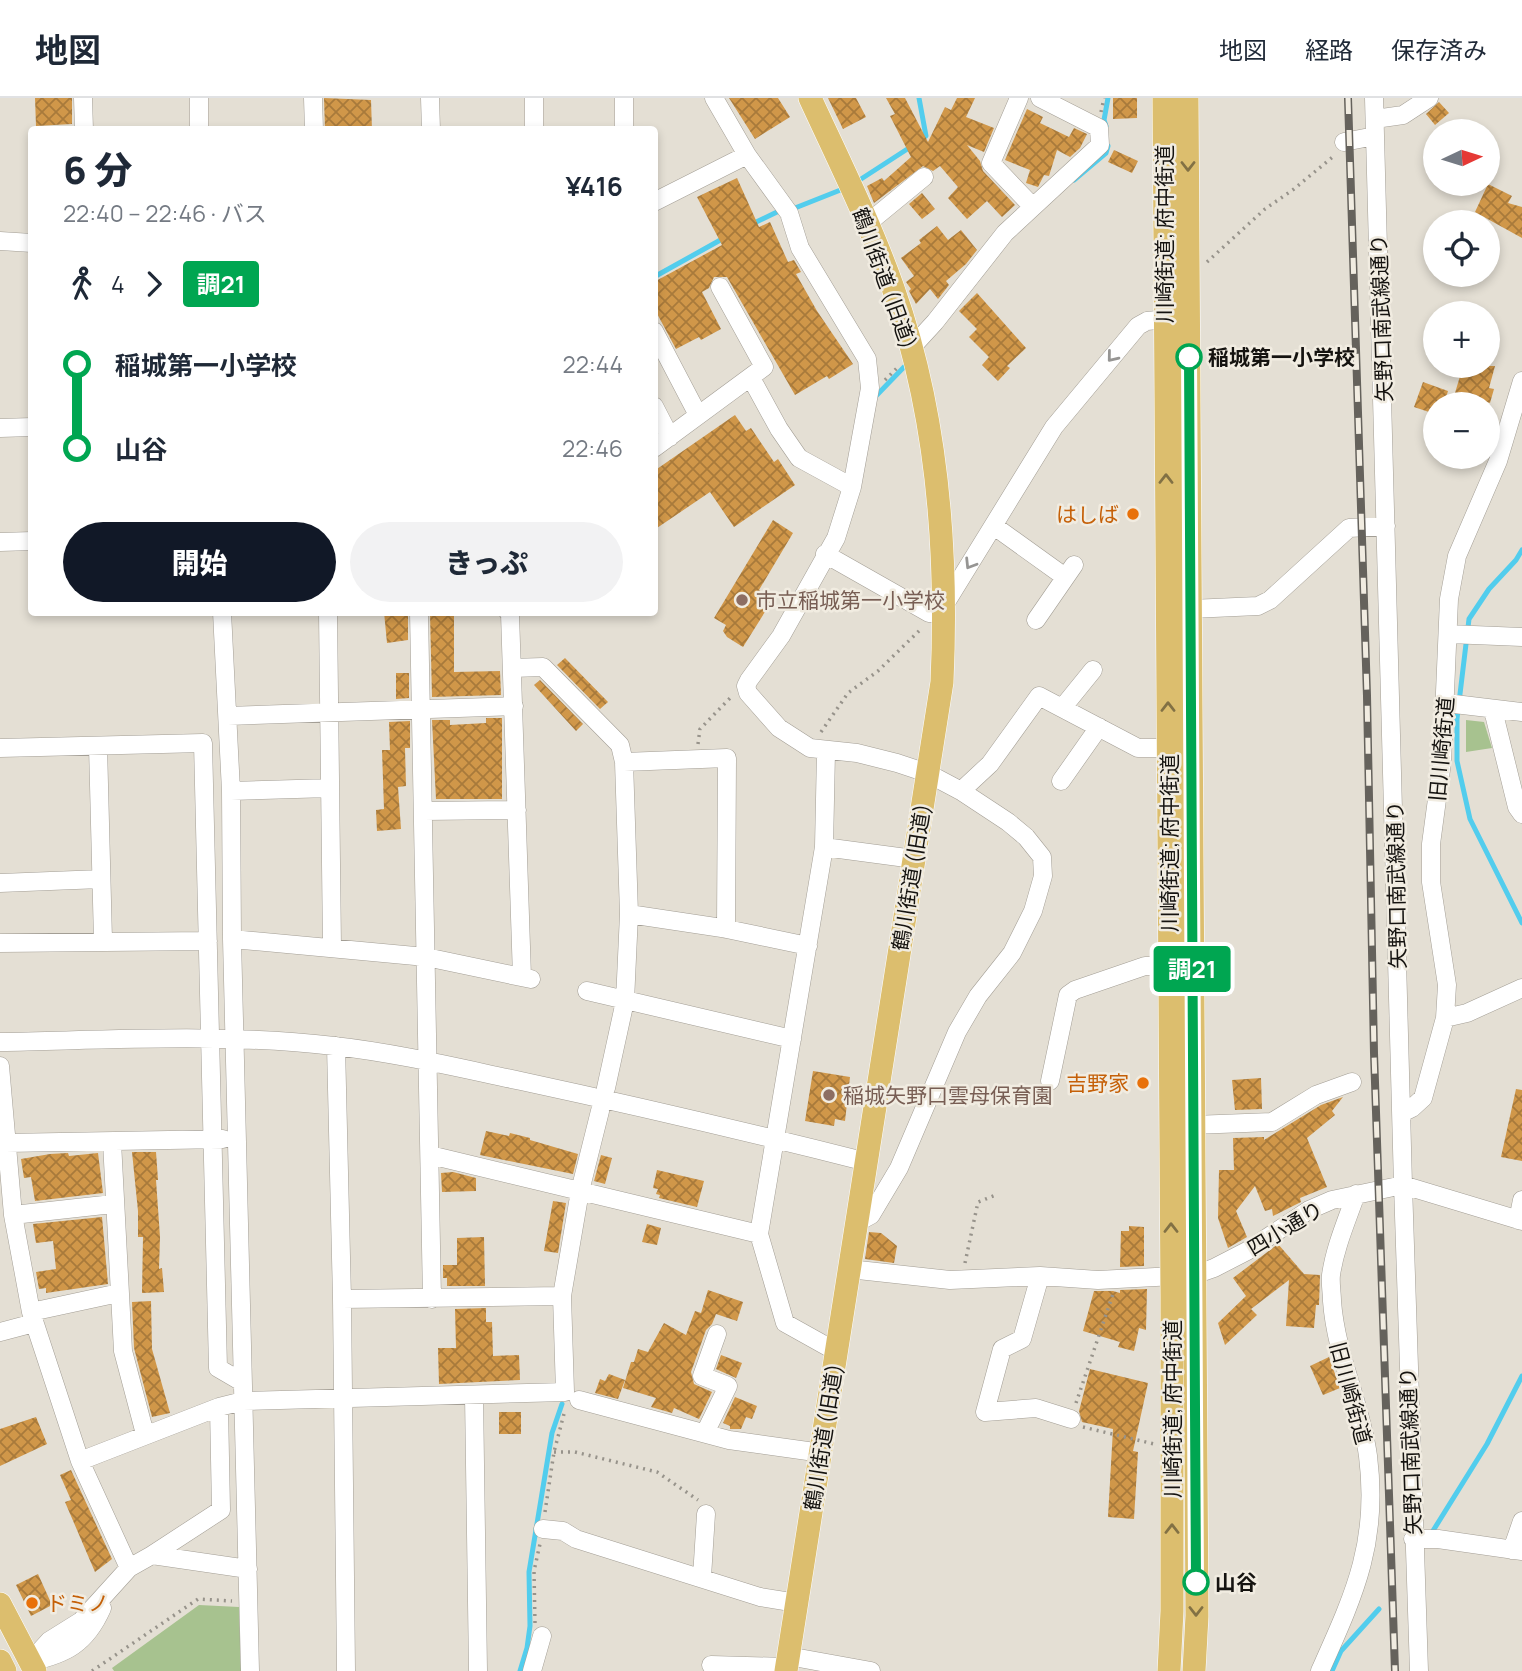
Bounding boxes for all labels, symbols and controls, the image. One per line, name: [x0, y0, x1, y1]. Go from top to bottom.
text: 地図: [35, 27, 101, 72]
text: 地図: [1219, 33, 1267, 66]
text: 経路: [1305, 33, 1353, 66]
text: 保存済み: [1391, 33, 1487, 66]
north arrow: [1423, 119, 1500, 196]
map controls: [1423, 119, 1500, 469]
text: 6 分: [63, 143, 132, 195]
street label: 川崎街道; 府中街道: [1150, 145, 1178, 323]
one-way arrow: [1180, 161, 1196, 172]
text: ¥416: [566, 168, 623, 204]
text: 22:40 – 22:46 · バス: [63, 197, 267, 229]
street label: 鶴川街道 (旧道): [847, 204, 923, 352]
button: locate: [1423, 210, 1500, 287]
street label: 矢野口南武線通り: [1364, 234, 1398, 402]
icon: walk: [63, 265, 101, 303]
icon: forward: [135, 265, 173, 303]
text: 調21: [197, 267, 245, 300]
text: 4: [111, 268, 125, 300]
button: +: [1423, 301, 1500, 378]
place label: 稲城第一小学校: [1208, 343, 1355, 371]
marker: 稲城第一小学校: [1176, 344, 1202, 370]
text: 稲城第一小学校: [115, 347, 297, 383]
text: 22:44: [563, 348, 623, 380]
one-way arrow: [1108, 349, 1121, 361]
button: −: [1423, 392, 1500, 469]
text: 山谷: [115, 431, 167, 467]
text: 22:46: [562, 432, 623, 464]
one-way arrow: [1158, 474, 1174, 484]
place label: はしば: [1056, 500, 1119, 528]
marker: はしば: [1125, 506, 1141, 522]
button: 開始: [63, 522, 336, 602]
button: きっぷ: [350, 522, 623, 602]
one-way arrow: [965, 557, 978, 570]
place label: 市立稲城第一小学校: [756, 586, 945, 614]
marker: 市立稲城第一小学校: [734, 592, 750, 608]
street label: 旧川崎街道: [1422, 695, 1460, 803]
one-way arrow: [1160, 701, 1176, 712]
street label: 川崎街道; 府中街道: [1155, 754, 1183, 932]
street label: 矢野口南武線通り: [1381, 801, 1411, 969]
street label: 鶴川街道 (旧道): [886, 802, 936, 952]
line badge: 調21: [1152, 946, 1232, 992]
text: 調21: [1168, 952, 1216, 985]
place label: 吉野家: [1066, 1069, 1129, 1097]
marker: 吉野家: [1135, 1075, 1151, 1091]
place label: 稲城矢野口雲母保育園: [843, 1081, 1053, 1109]
marker: 稲城矢野口雲母保育園: [821, 1087, 837, 1103]
street label: 四小通り: [1242, 1194, 1328, 1262]
one-way arrow: [1163, 1223, 1179, 1233]
street label: 川崎街道; 府中街道: [1158, 1320, 1186, 1498]
street label: 旧川崎街道: [1324, 1339, 1378, 1447]
street label: 鶴川街道 (旧道): [798, 1362, 848, 1512]
street label: 矢野口南武線通り: [1393, 1367, 1427, 1535]
one-way arrow: [1164, 1524, 1180, 1534]
place label: 山谷: [1215, 1568, 1257, 1596]
marker: 山谷: [1183, 1569, 1209, 1595]
place label: ドミノ: [46, 1589, 109, 1617]
marker: ドミノ: [24, 1595, 40, 1611]
one-way arrow: [1189, 1606, 1204, 1617]

